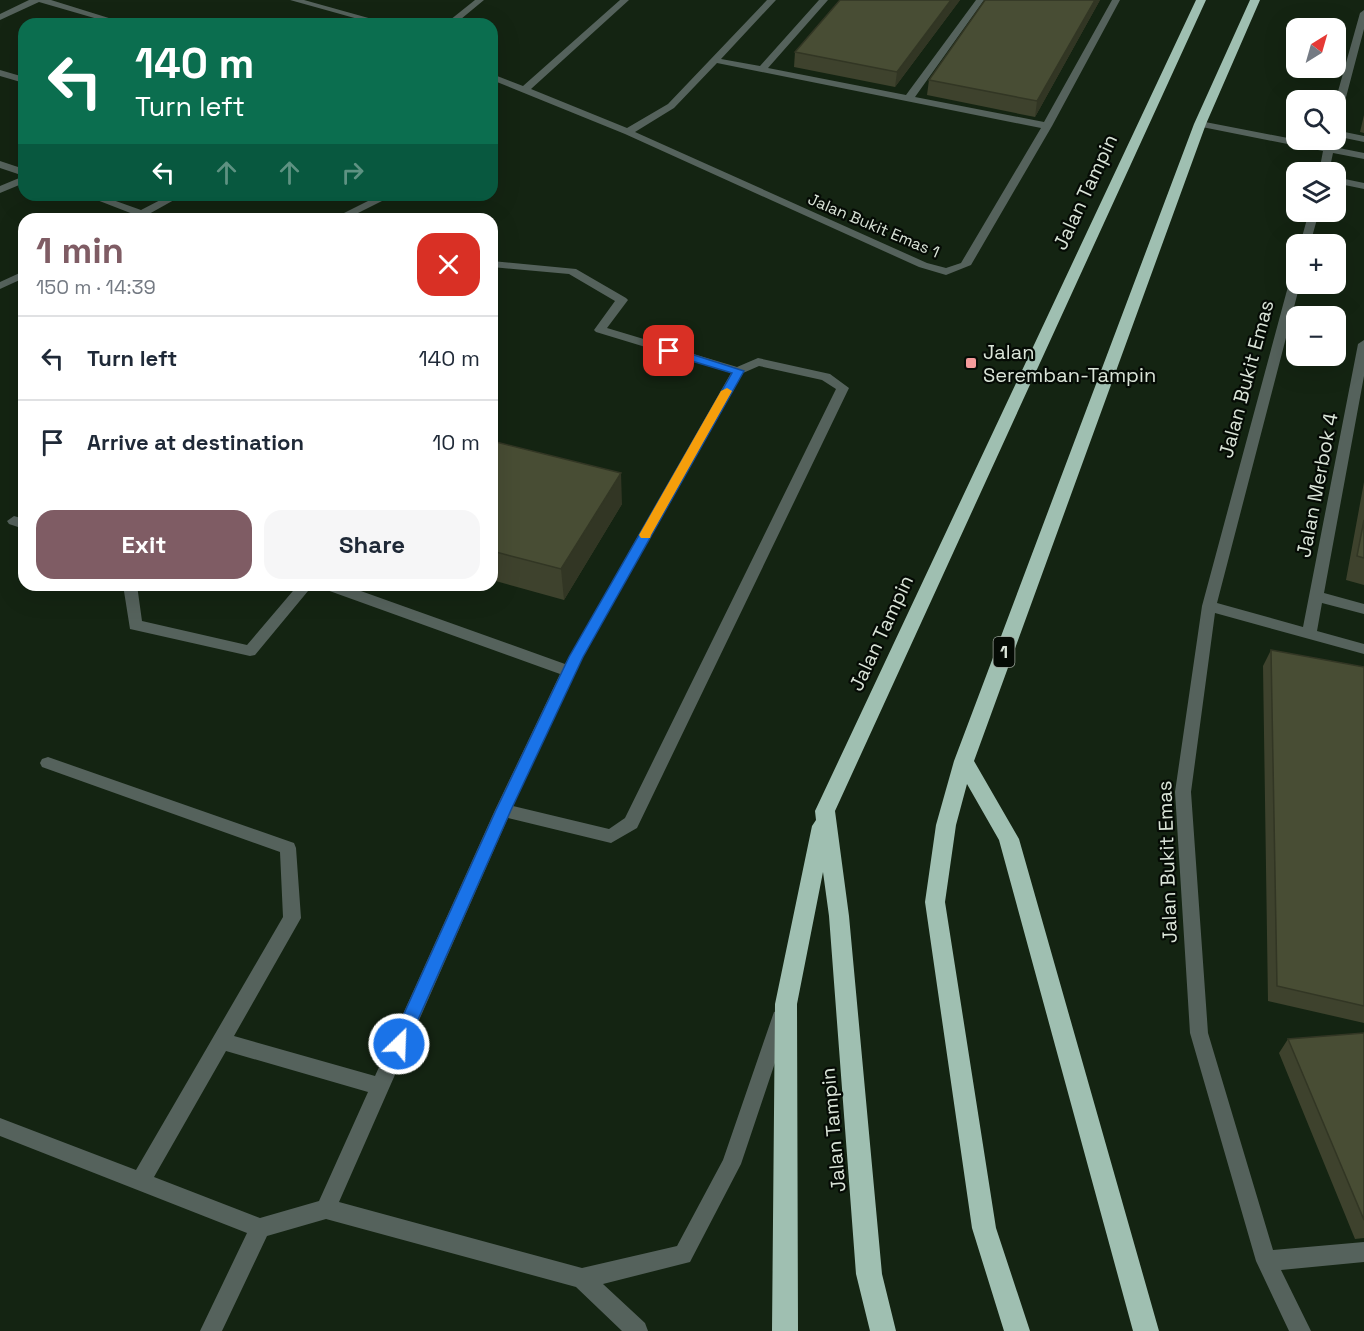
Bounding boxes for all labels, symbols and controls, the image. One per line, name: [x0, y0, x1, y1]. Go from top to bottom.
north arrow: [1286, 18, 1346, 78]
map controls: [1286, 18, 1346, 366]
text: 140 m: [135, 37, 254, 90]
icon: left: [36, 42, 114, 120]
text: Turn left: [135, 89, 245, 124]
button: search: [1286, 90, 1346, 150]
street label: Jalan Tampin: [1047, 130, 1123, 254]
icon: left: [147, 156, 180, 189]
icon: ahead: [210, 156, 243, 189]
icon: ahead: [273, 156, 306, 189]
icon: right: [336, 156, 369, 189]
button: layers: [1286, 162, 1346, 222]
street label: Jalan Bukit Emas 1: [805, 188, 943, 263]
text: 1 min: [36, 228, 124, 274]
button: close: [417, 233, 480, 296]
button: +: [1286, 234, 1346, 294]
text: 150 m · 14:39: [36, 274, 156, 300]
street label: Jalan Bukit Emas: [1212, 297, 1280, 461]
button: −: [1286, 306, 1346, 366]
pin: [643, 325, 694, 376]
icon: arrive: [652, 334, 685, 367]
place label: Jalan Seremban-Tampin: [983, 339, 1156, 388]
icon: left: [36, 342, 69, 375]
text: Turn left: [87, 344, 177, 372]
text: 140 m: [418, 344, 480, 372]
marker: Jalan Seremban-Tampin: [964, 356, 978, 370]
street label: Jalan Merbok 4: [1290, 410, 1344, 560]
icon: arrive: [36, 426, 69, 459]
text: Arrive at destination: [87, 428, 304, 456]
text: 10 m: [432, 428, 480, 456]
button: Exit: [36, 510, 252, 579]
button: Share: [264, 510, 480, 579]
street label: Jalan Tampin: [843, 571, 919, 695]
road number: 1: [994, 637, 1014, 667]
street label: Jalan Bukit Emas: [1151, 780, 1183, 944]
position arrow: [367, 1012, 431, 1076]
street label: Jalan Tampin: [815, 1067, 851, 1193]

